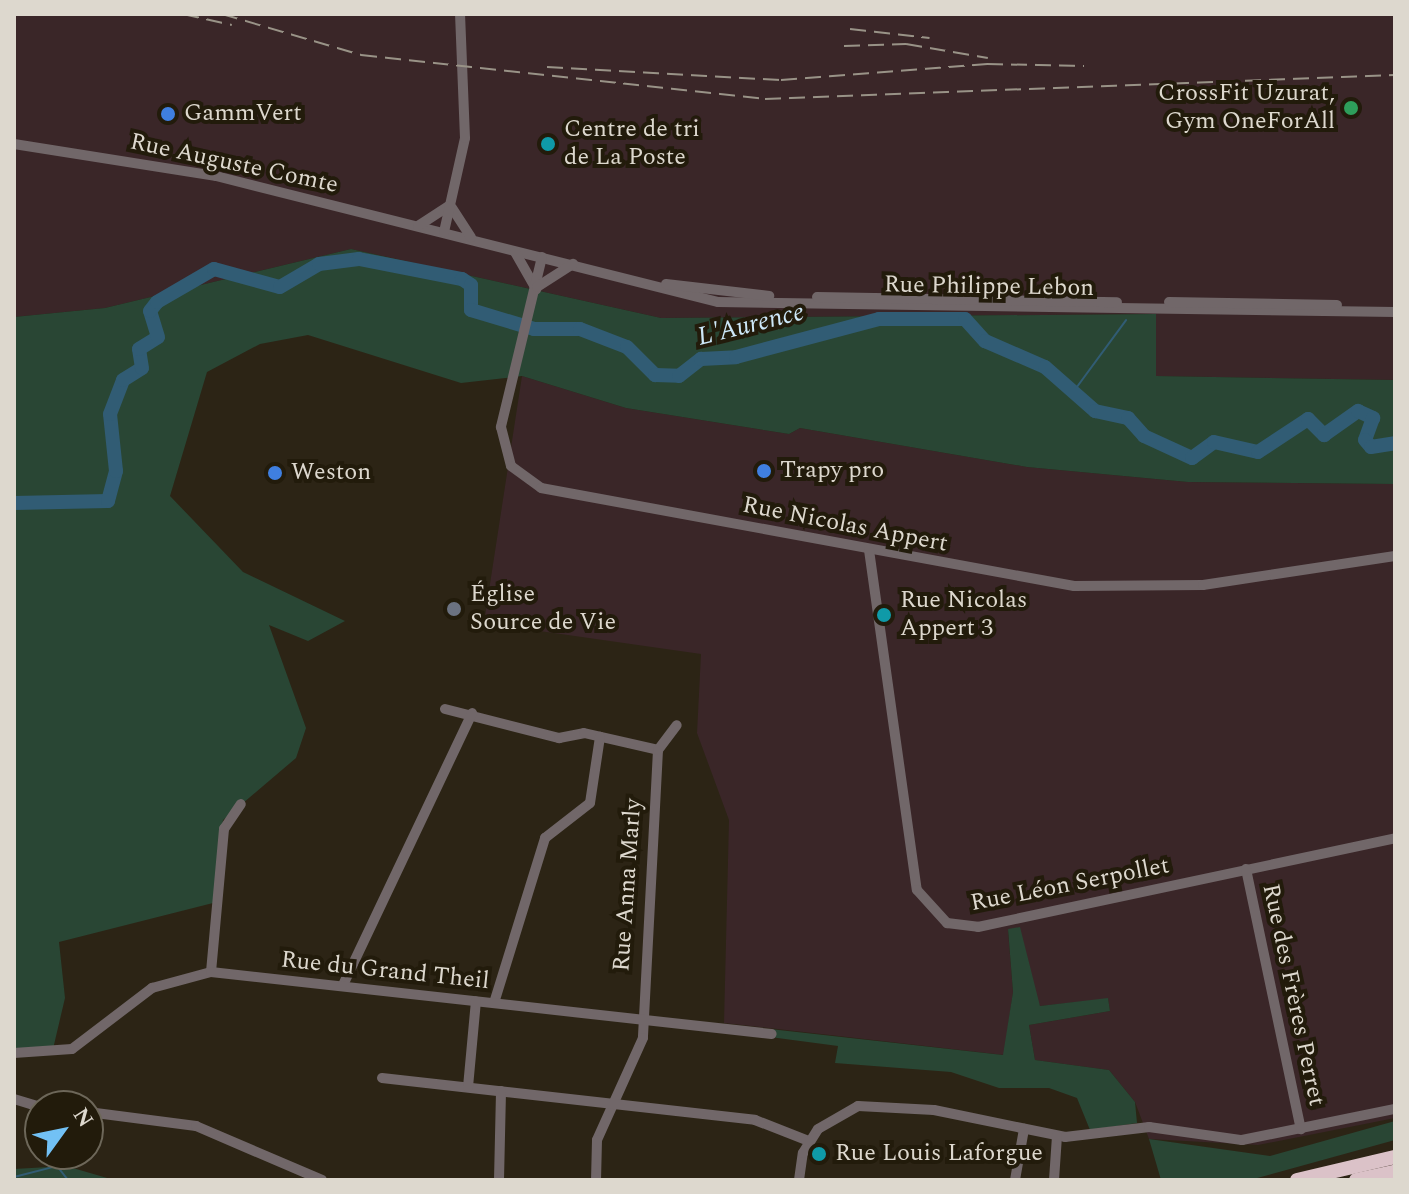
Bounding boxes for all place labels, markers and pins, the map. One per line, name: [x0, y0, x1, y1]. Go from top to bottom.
place label: CrossFit Uzurat, Gym OneForAll: [1158, 80, 1335, 136]
marker: CrossFit Uzurat, Gym OneForAll: [1342, 99, 1360, 117]
place label: GammVert: [184, 100, 302, 128]
marker: GammVert: [159, 105, 177, 123]
place label: Centre de tri de La Poste: [564, 116, 700, 172]
marker: Centre de tri de La Poste: [539, 135, 557, 153]
place label: Trapy pro: [780, 457, 884, 485]
place label: Weston: [291, 459, 371, 487]
marker: Trapy pro: [755, 462, 773, 480]
marker: Weston: [266, 464, 284, 482]
place label: Église Source de Vie: [470, 581, 616, 637]
place label: Rue Nicolas Appert 3: [900, 587, 1027, 643]
marker: Église Source de Vie: [445, 600, 463, 618]
marker: Rue Nicolas Appert 3: [875, 606, 893, 624]
place label: Rue Louis Laforgue: [835, 1140, 1043, 1168]
marker: Rue Louis Laforgue: [810, 1145, 828, 1163]

